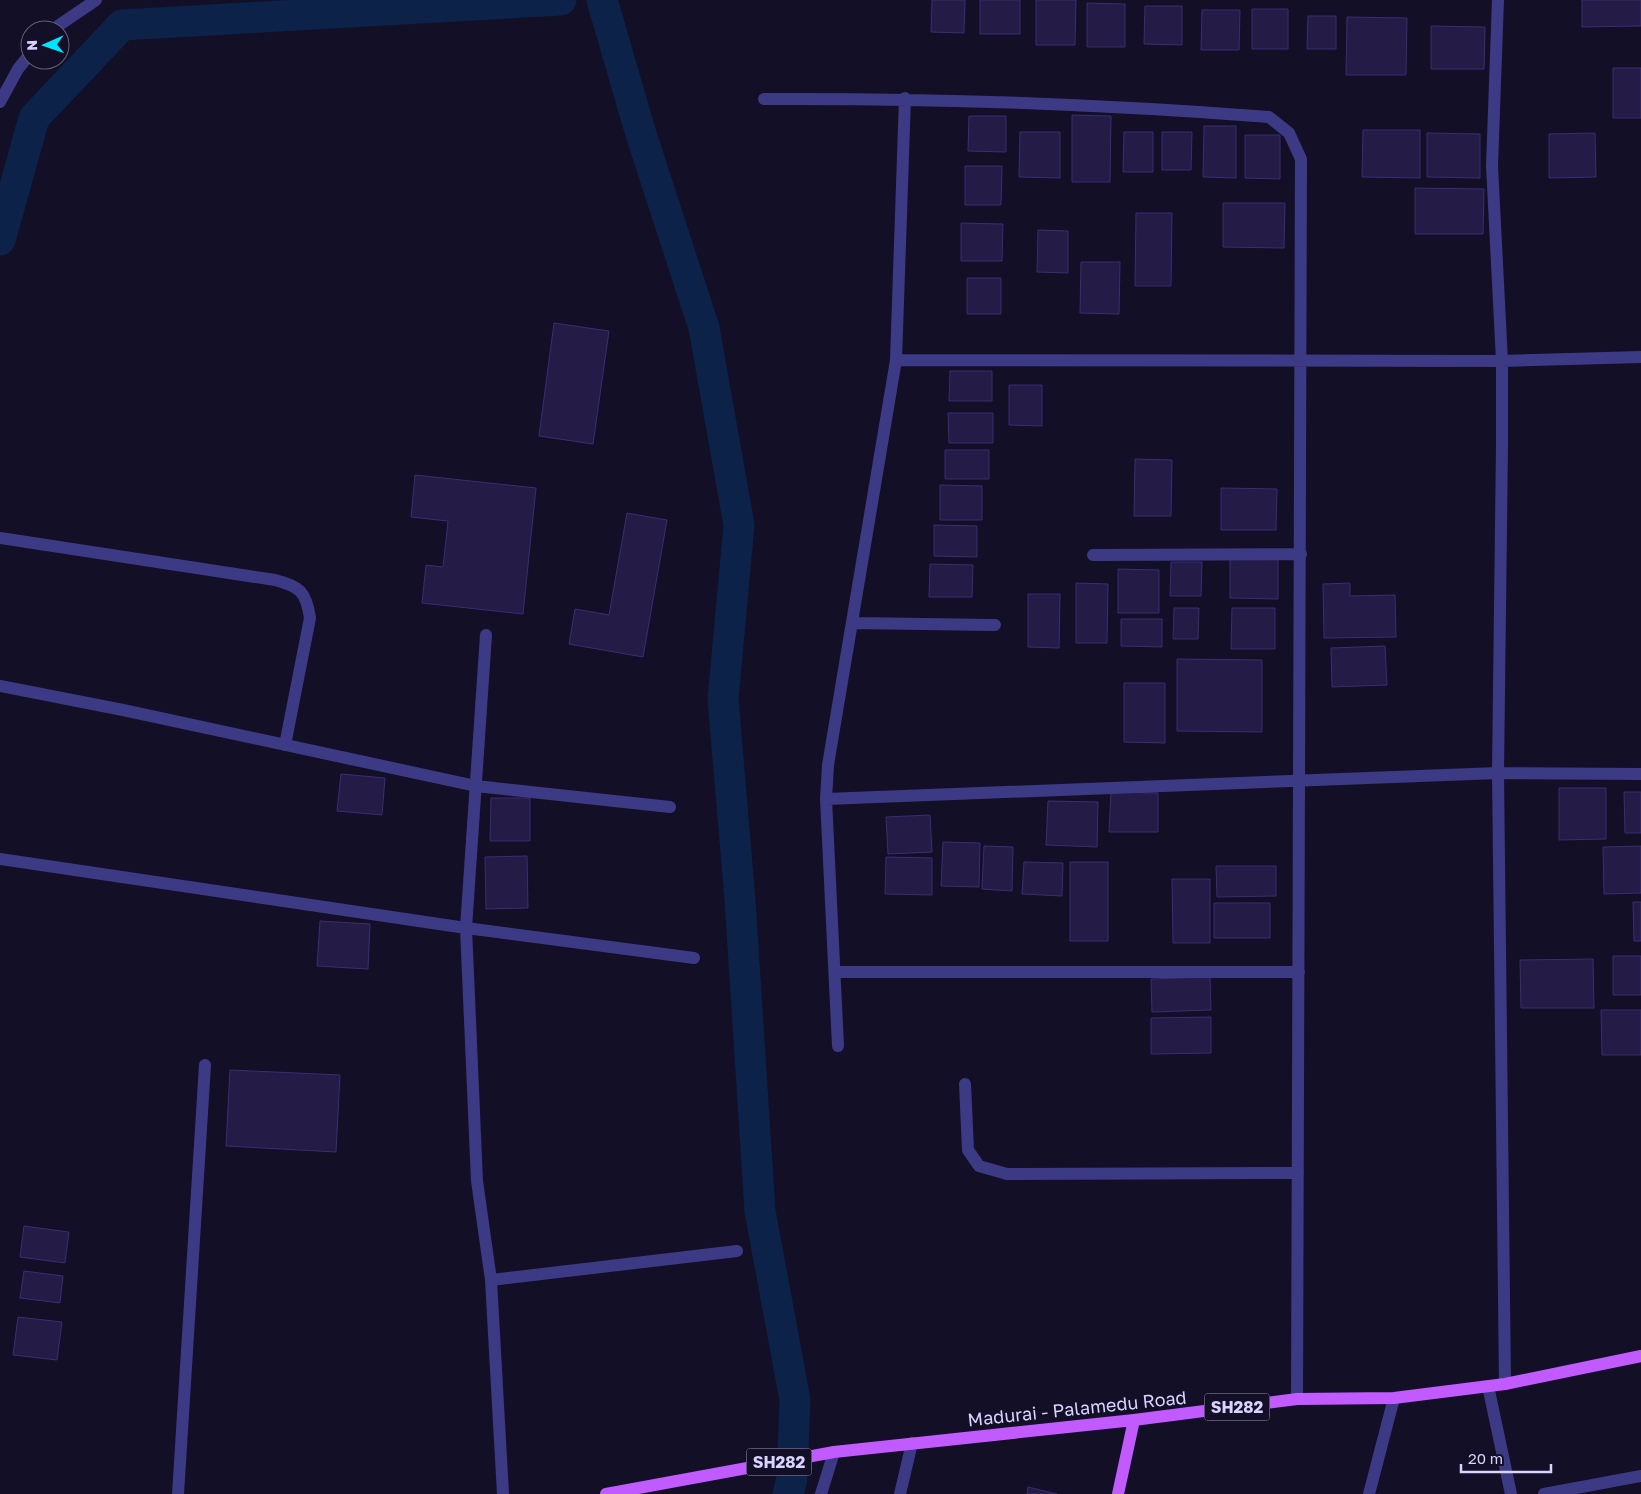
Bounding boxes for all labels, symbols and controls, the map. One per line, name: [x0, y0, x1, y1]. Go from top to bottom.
north arrow: [20, 20, 70, 70]
text: N: [23, 40, 40, 51]
street label: Madurai - Palamedu Road: [966, 1386, 1188, 1430]
road number: SH282: [1204, 1394, 1270, 1420]
scale bar: [1461, 1442, 1551, 1474]
road number: SH282: [746, 1448, 812, 1475]
text: 20 m: [1468, 1449, 1503, 1467]

